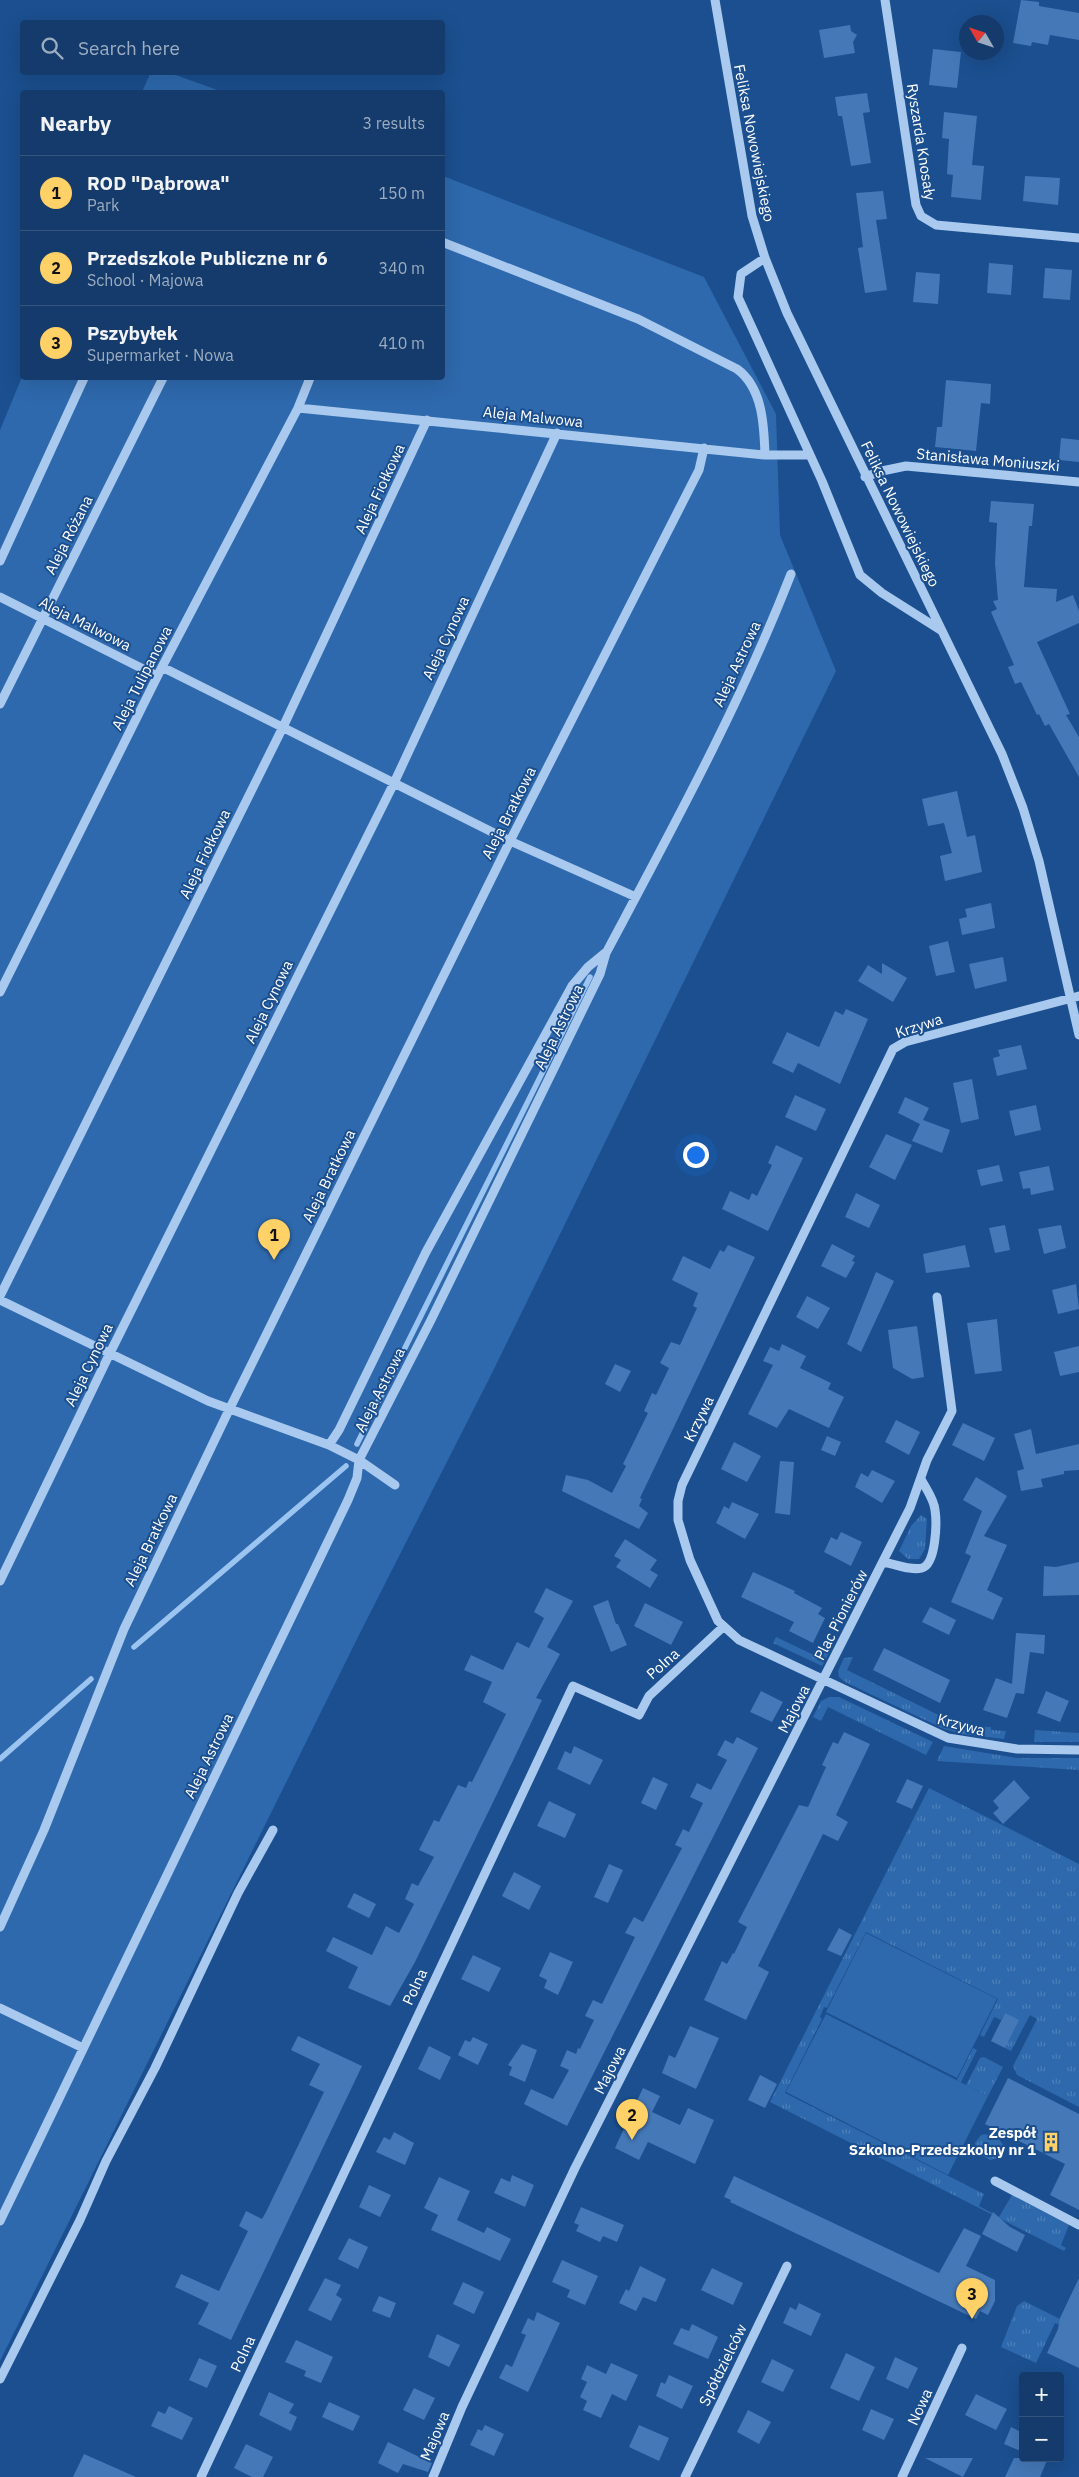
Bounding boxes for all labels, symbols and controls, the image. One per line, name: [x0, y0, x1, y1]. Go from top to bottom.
north arrow: [959, 15, 1004, 60]
search box: [20, 20, 445, 75]
icon: search: [38, 34, 66, 62]
text: Search here: [78, 36, 180, 60]
street label: Feliksa Nowowiejskiego: [730, 63, 779, 223]
street label: Ryszarda Knosały: [903, 82, 940, 202]
text: Nearby: [40, 109, 111, 137]
text: 3 results: [362, 113, 425, 133]
text: ROD "Dąbrowa": [87, 171, 230, 195]
text: 1: [51, 183, 61, 203]
text: 150 m: [378, 183, 425, 203]
text: Park: [87, 195, 119, 215]
text: Przedszkole Publiczne nr 6: [87, 246, 328, 270]
text: 2: [51, 258, 61, 278]
text: 340 m: [378, 258, 425, 278]
text: School · Majowa: [87, 270, 204, 290]
text: Pszybyłek: [87, 321, 178, 345]
text: 3: [51, 333, 61, 353]
text: 410 m: [378, 333, 425, 353]
text: Supermarket · Nowa: [87, 345, 234, 365]
street label: Aleja Malwowa: [482, 402, 584, 431]
street label: Feliksa Nowowiejskiego: [857, 438, 944, 590]
street label: Aleja Fiołkowa: [350, 441, 409, 537]
street label: Stanisława Moniuszki: [916, 444, 1060, 475]
street label: Aleja Różana: [40, 492, 97, 578]
street label: Aleja Malwowa: [36, 592, 134, 655]
street label: Aleja Cynowa: [418, 593, 473, 683]
street label: Aleja Astrowa: [708, 618, 765, 710]
street label: Aleja Tulipanowa: [107, 623, 176, 733]
street label: Aleja Bratkowa: [477, 763, 540, 862]
street label: Aleja Fiołkowa: [175, 806, 234, 902]
street label: Aleja Cynowa: [240, 957, 297, 1047]
street label: Aleja Astrowa: [530, 981, 587, 1073]
street label: Krzywa: [893, 1009, 945, 1042]
street label: Aleja Bratkowa: [298, 1126, 359, 1225]
your location: [683, 1142, 709, 1168]
pin: 1: [258, 1219, 290, 1260]
street label: Aleja Cynowa: [60, 1320, 117, 1410]
street label: Aleja Astrowa: [350, 1344, 409, 1435]
street label: Krzywa: [679, 1393, 718, 1445]
street label: Aleja Bratkowa: [120, 1490, 181, 1589]
street label: Plac Pionierów: [810, 1566, 872, 1663]
street label: Polna: [642, 1644, 683, 1683]
street label: Majowa: [773, 1681, 814, 1736]
street label: Krzywa: [935, 1709, 987, 1740]
street label: Aleja Astrowa: [180, 1710, 237, 1802]
street label: Polna: [398, 1966, 431, 2008]
street label: Majowa: [589, 2042, 630, 2097]
pin: 2: [616, 2099, 648, 2140]
place label: Zespół Szkolno-Przedszkolny nr 1: [849, 2123, 1036, 2159]
building icon: Zespół Szkolno-Przedszkolny nr 1: [1040, 2131, 1062, 2153]
pin: 3: [956, 2278, 988, 2319]
street label: Spółdzielców: [695, 2320, 751, 2409]
street label: Polna: [226, 2333, 259, 2375]
map controls: [1019, 2372, 1064, 2462]
button: +: [1019, 2372, 1064, 2417]
street label: Nowa: [903, 2385, 936, 2428]
street label: Majowa: [416, 2408, 453, 2463]
button: −: [1019, 2417, 1064, 2462]

